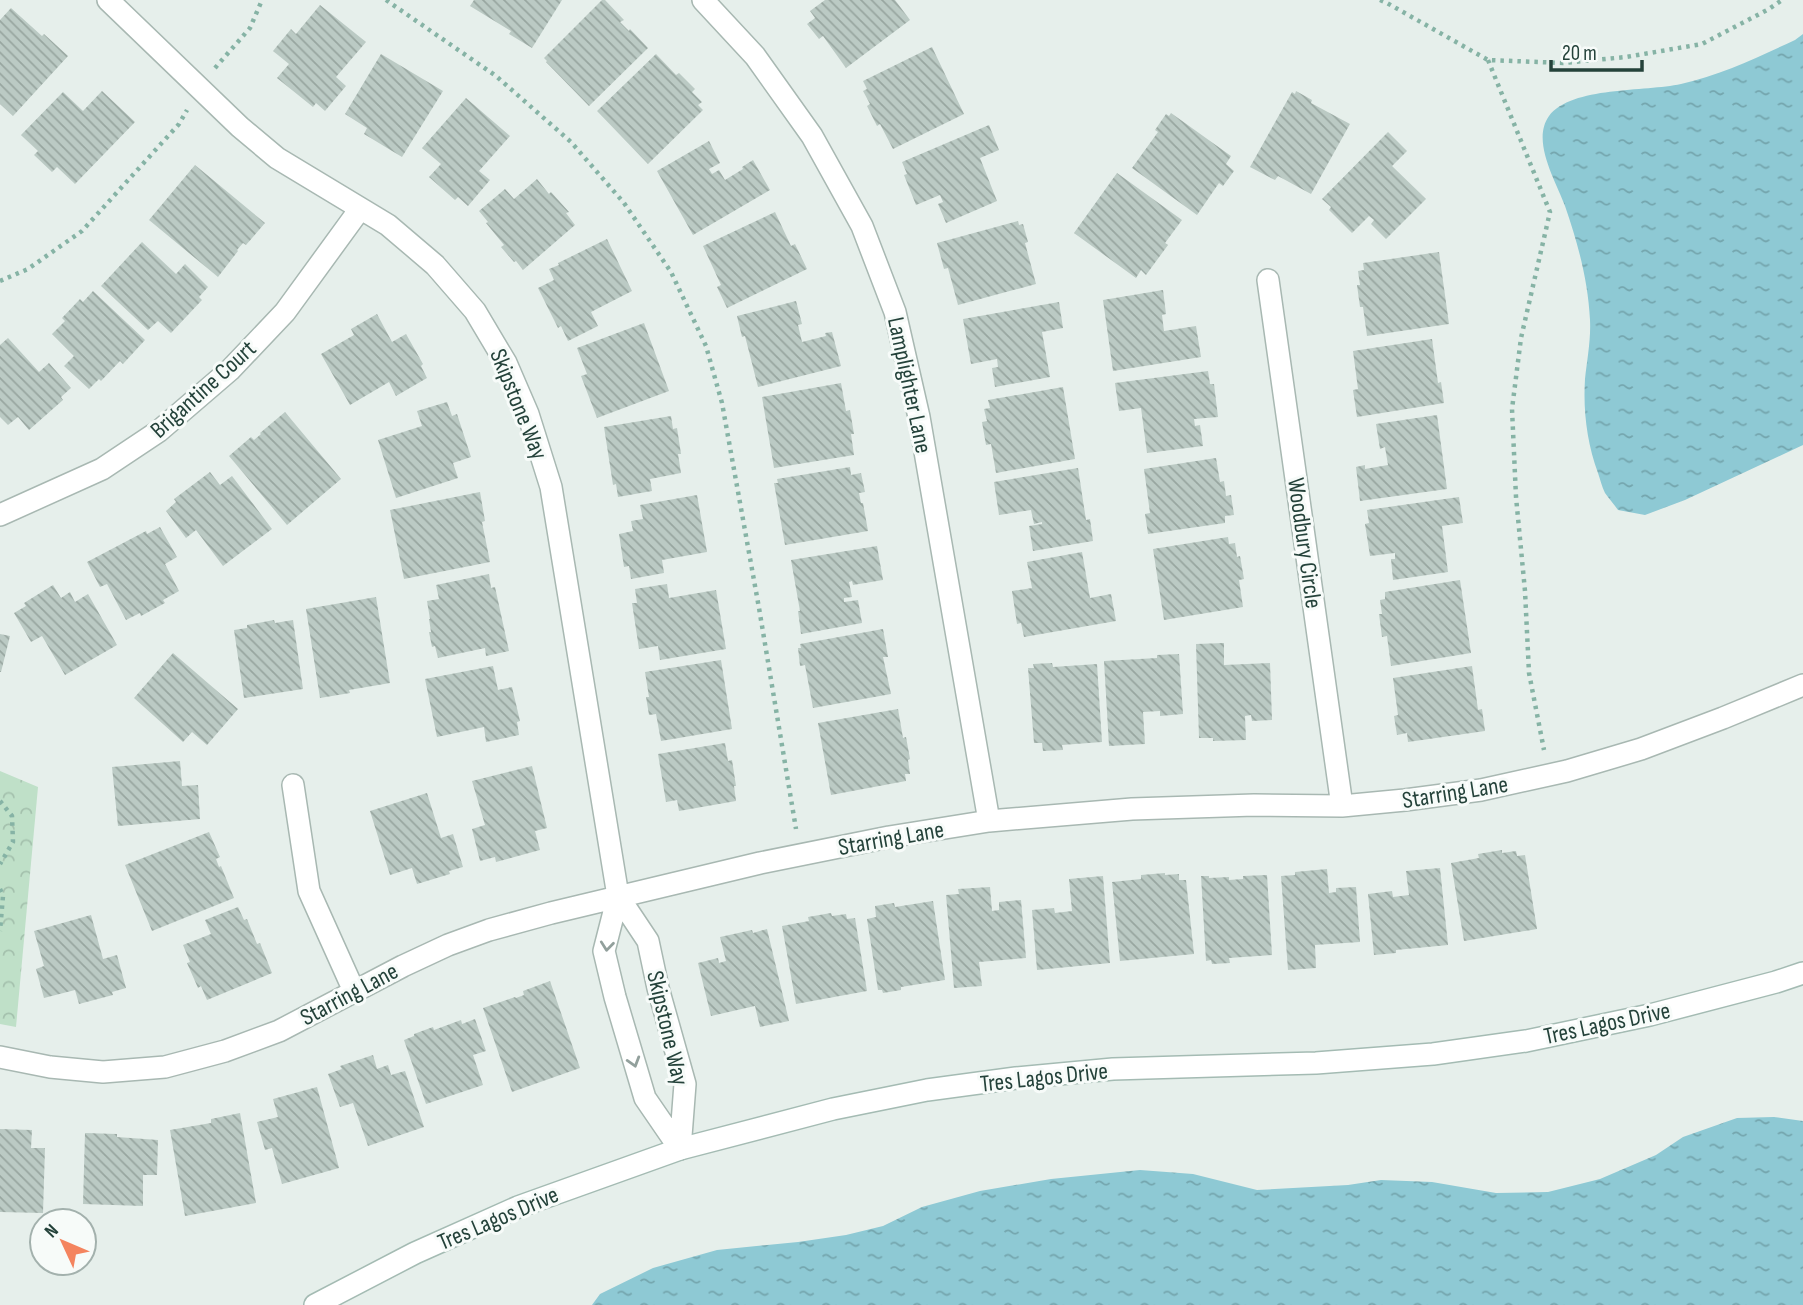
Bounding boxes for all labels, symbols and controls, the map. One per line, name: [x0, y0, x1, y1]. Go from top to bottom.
scale bar: [1551, 28, 1642, 72]
text: 20 m: [1562, 41, 1597, 66]
street label: Lamplighter Lane: [881, 314, 938, 456]
street label: Brigantine Court: [144, 334, 262, 444]
street label: Skipstone Way: [483, 345, 554, 464]
street label: Woodbury Circle: [1281, 476, 1328, 610]
street label: Starring Lane: [1400, 770, 1510, 815]
street label: Starring Lane: [836, 815, 946, 862]
one-way arrow: [600, 941, 615, 952]
street label: Starring Lane: [295, 957, 403, 1032]
street label: Skipstone Way: [640, 968, 695, 1088]
street label: Tres Lagos Drive: [1541, 996, 1673, 1051]
one-way arrow: [626, 1056, 641, 1068]
street label: Tres Lagos Drive: [979, 1056, 1109, 1099]
street label: Tres Lagos Drive: [433, 1180, 563, 1257]
north arrow: [28, 1207, 98, 1277]
text: N: [40, 1220, 64, 1243]

